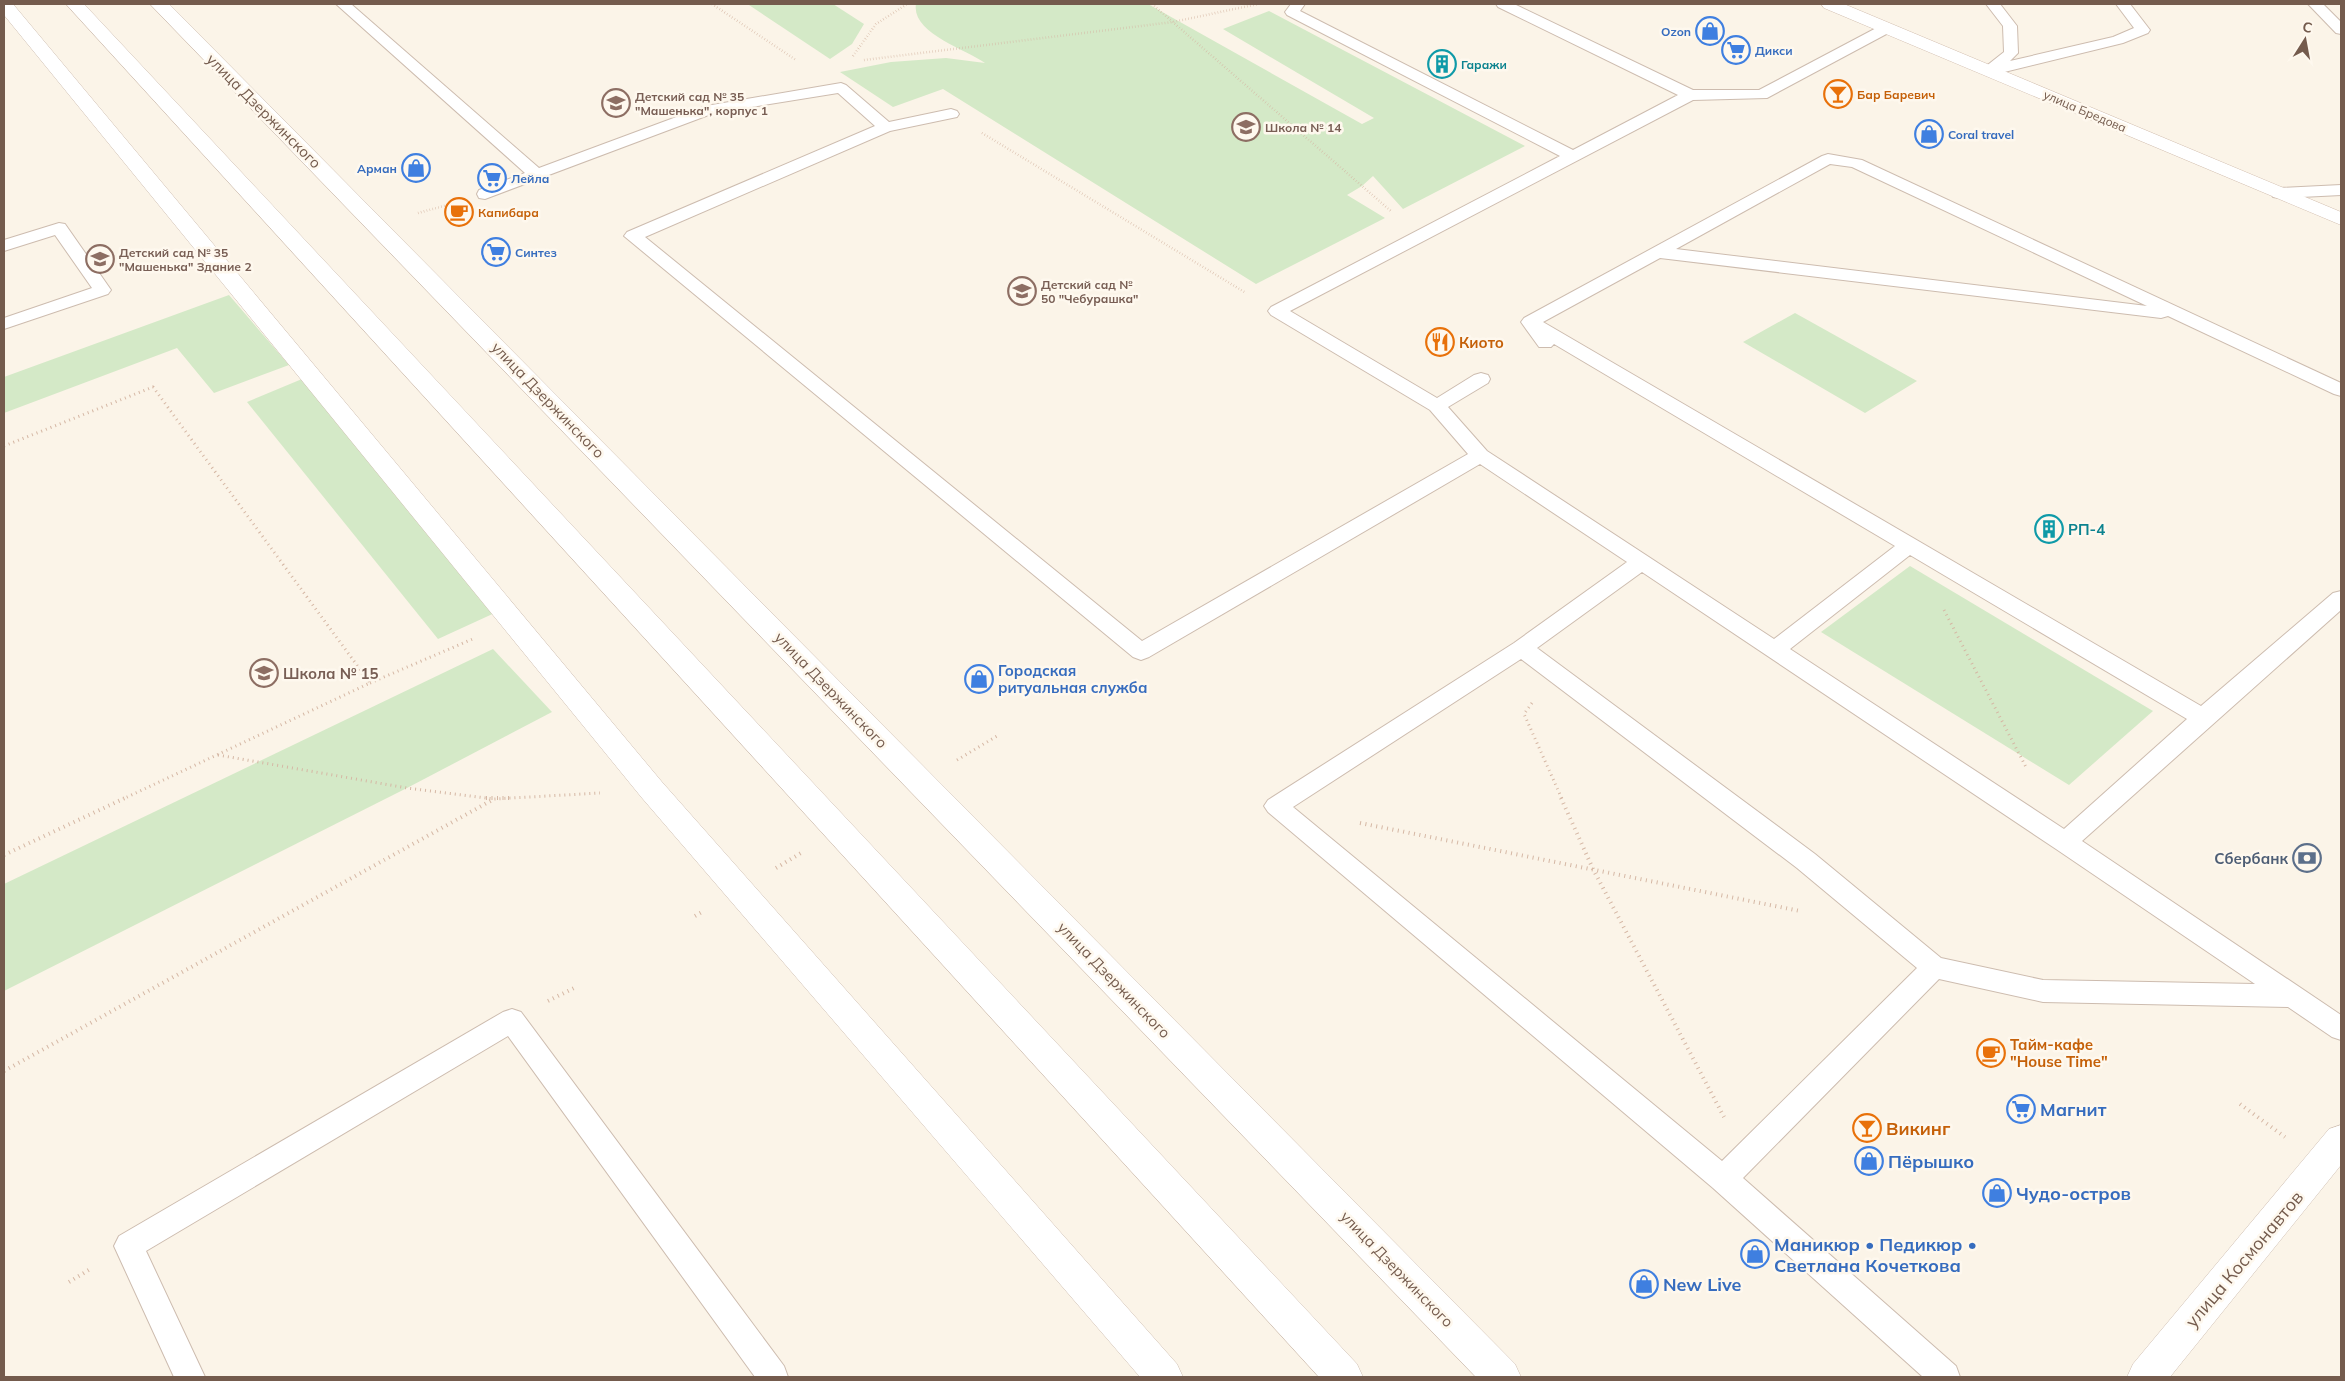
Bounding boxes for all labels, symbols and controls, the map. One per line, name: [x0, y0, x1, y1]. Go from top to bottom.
north arrow: [2280, 15, 2330, 65]
shop icon: Ozon: [1695, 16, 1725, 46]
text: С: [2301, 17, 2314, 37]
place label: Ozon: [1661, 24, 1691, 39]
supermarket icon: Дикси: [1721, 35, 1751, 65]
place label: Дикси: [1755, 43, 1793, 58]
building icon: Гаражи: [1427, 49, 1457, 79]
street label: улица Дзержинского: [203, 50, 325, 172]
place label: Гаражи: [1461, 57, 1507, 72]
bar icon: Бар Баревич: [1823, 79, 1853, 109]
place label: Бар Баревич: [1857, 87, 1935, 102]
street label: улица Бредова: [2041, 87, 2129, 135]
school or university icon: Детский сад № 35 "Машенька", корпус 1: [601, 88, 631, 118]
place label: Детский сад № 35 "Машенька", корпус 1: [635, 89, 768, 118]
school or university icon: Школа № 14: [1231, 112, 1261, 142]
shop icon: Coral travel: [1914, 119, 1944, 149]
place label: Школа № 14: [1265, 120, 1341, 135]
place label: Coral travel: [1948, 127, 2014, 142]
shop icon: Арман: [401, 153, 431, 183]
place label: Арман: [357, 161, 397, 176]
supermarket icon: Лейла: [477, 163, 507, 193]
place label: Лейла: [511, 171, 549, 186]
cafe icon: Капибара: [444, 197, 474, 227]
place label: Капибара: [478, 205, 539, 220]
supermarket icon: Синтез: [481, 237, 511, 267]
school or university icon: Детский сад № 35 "Машенька" Здание 2: [85, 244, 115, 274]
place label: Детский сад № 35 "Машенька" Здание 2: [119, 245, 252, 274]
place label: Синтез: [515, 245, 557, 260]
school or university icon: Детский сад № 50 "Чебурашка": [1007, 276, 1037, 306]
place label: Детский сад № 50 "Чебурашка": [1041, 277, 1138, 306]
restaurant icon: Киото: [1425, 327, 1455, 357]
place label: Киото: [1459, 333, 1504, 352]
street label: улица Дзержинского: [487, 338, 609, 462]
building icon: РП-4: [2034, 514, 2064, 544]
place label: РП-4: [2068, 520, 2105, 539]
street label: улица Дзержинского: [770, 628, 892, 752]
school or university icon: Школа № 15: [249, 658, 279, 688]
place label: Городская ритуальная служба: [998, 661, 1147, 697]
place label: Школа № 15: [283, 664, 379, 683]
shop icon: Городская ритуальная служба: [964, 664, 994, 694]
bank icon: Сбербанк: [2292, 843, 2322, 873]
place label: Сбербанк: [2214, 849, 2288, 868]
street label: улица Дзержинского: [1053, 918, 1175, 1042]
place label: Тайм-кафе "House Time": [2010, 1035, 2108, 1071]
cafe icon: Тайм-кафе "House Time": [1976, 1038, 2006, 1068]
supermarket icon: Магнит: [2006, 1094, 2036, 1124]
place label: Магнит: [2040, 1098, 2107, 1121]
bar icon: Викинг: [1852, 1113, 1882, 1143]
place label: Викинг: [1886, 1117, 1951, 1140]
shop icon: Пёрышко: [1854, 1146, 1884, 1176]
place label: Пёрышко: [1888, 1150, 1974, 1173]
shop icon: Чудо-остров: [1982, 1178, 2012, 1208]
place label: Чудо-остров: [2016, 1182, 2131, 1205]
street label: улица Космонавтов: [2180, 1186, 2308, 1332]
street label: улица Дзержинского: [1336, 1207, 1458, 1331]
place label: Маникюр • Педикюр • Светлана Кочеткова: [1774, 1233, 1977, 1277]
shop icon: Маникюр • Педикюр • Светлана Кочеткова: [1740, 1239, 1770, 1269]
shop icon: New Live: [1629, 1269, 1659, 1299]
place label: New Live: [1663, 1273, 1742, 1296]

